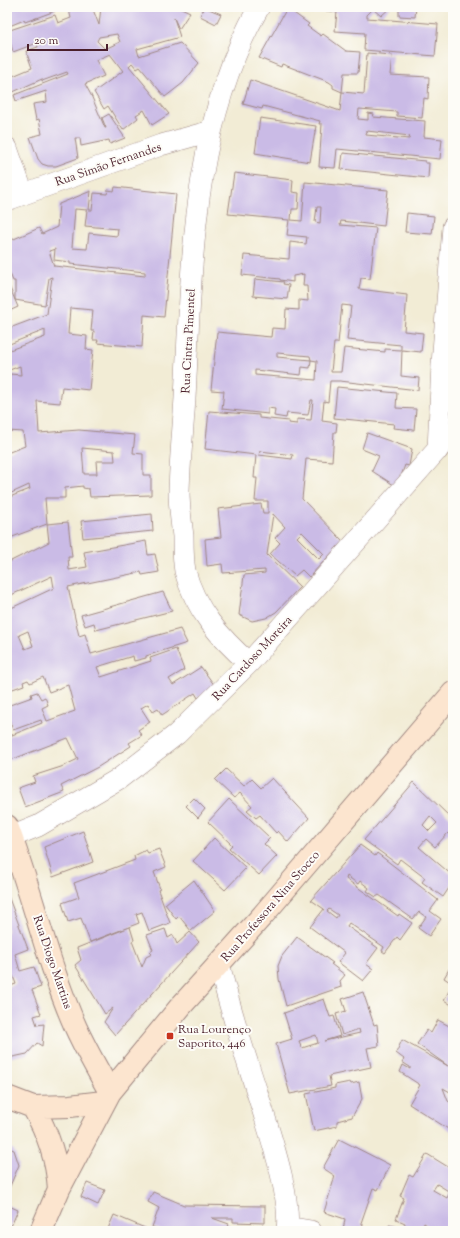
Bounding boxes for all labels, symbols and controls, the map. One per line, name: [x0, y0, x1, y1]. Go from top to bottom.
scale bar: [28, 26, 107, 52]
text: 20 m: [34, 32, 59, 50]
street label: Rua Simão Fernandes: [53, 138, 164, 192]
street label: Rua Cintra Pimentel: [177, 287, 201, 394]
street label: Rua Cardoso Moreira: [208, 612, 297, 705]
street label: Rua Professora Nina Stocco: [217, 847, 325, 966]
street label: Rua Diogo Martins: [28, 913, 77, 1012]
place label: Rua Lourenço Saporito, 446: [178, 1021, 251, 1053]
marker: Rua Lourenço Saporito, 446: [165, 1031, 175, 1041]

